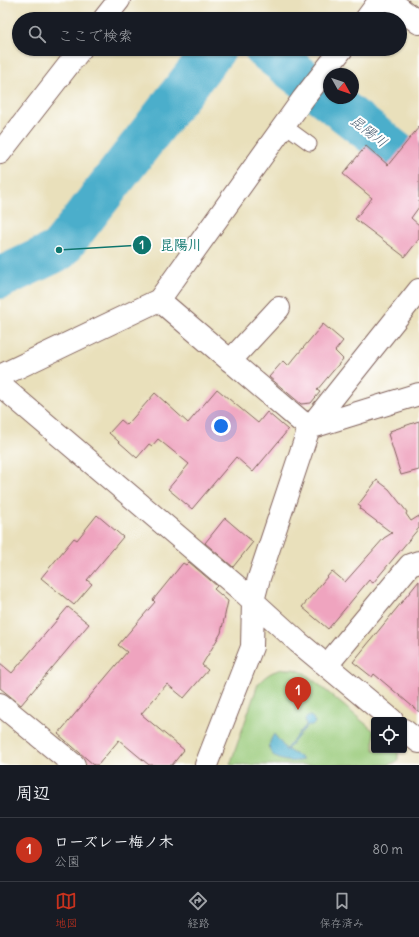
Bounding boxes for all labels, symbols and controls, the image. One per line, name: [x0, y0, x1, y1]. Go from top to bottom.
search box: [12, 12, 407, 56]
icon: search: [26, 23, 48, 45]
text: ここで検索: [58, 26, 133, 45]
north arrow: [323, 68, 359, 104]
water label: 昆陽川: [347, 111, 391, 151]
callout: 昆陽川: [132, 232, 210, 258]
text: 昆陽川: [160, 236, 202, 254]
text: 1: [140, 237, 144, 252]
your location: [211, 416, 231, 436]
pin: 1: [285, 677, 311, 710]
map controls: [371, 717, 407, 753]
button: locate: [371, 717, 407, 753]
text: 周辺: [16, 782, 50, 804]
text: ローズレー梅ノ木: [54, 832, 173, 851]
text: 1: [26, 841, 32, 858]
text: 80 m: [372, 841, 403, 858]
text: 公園: [54, 853, 80, 870]
tab: 地図: [55, 890, 77, 930]
tab: 経路: [187, 890, 209, 930]
tab: 保存済み: [320, 890, 364, 930]

